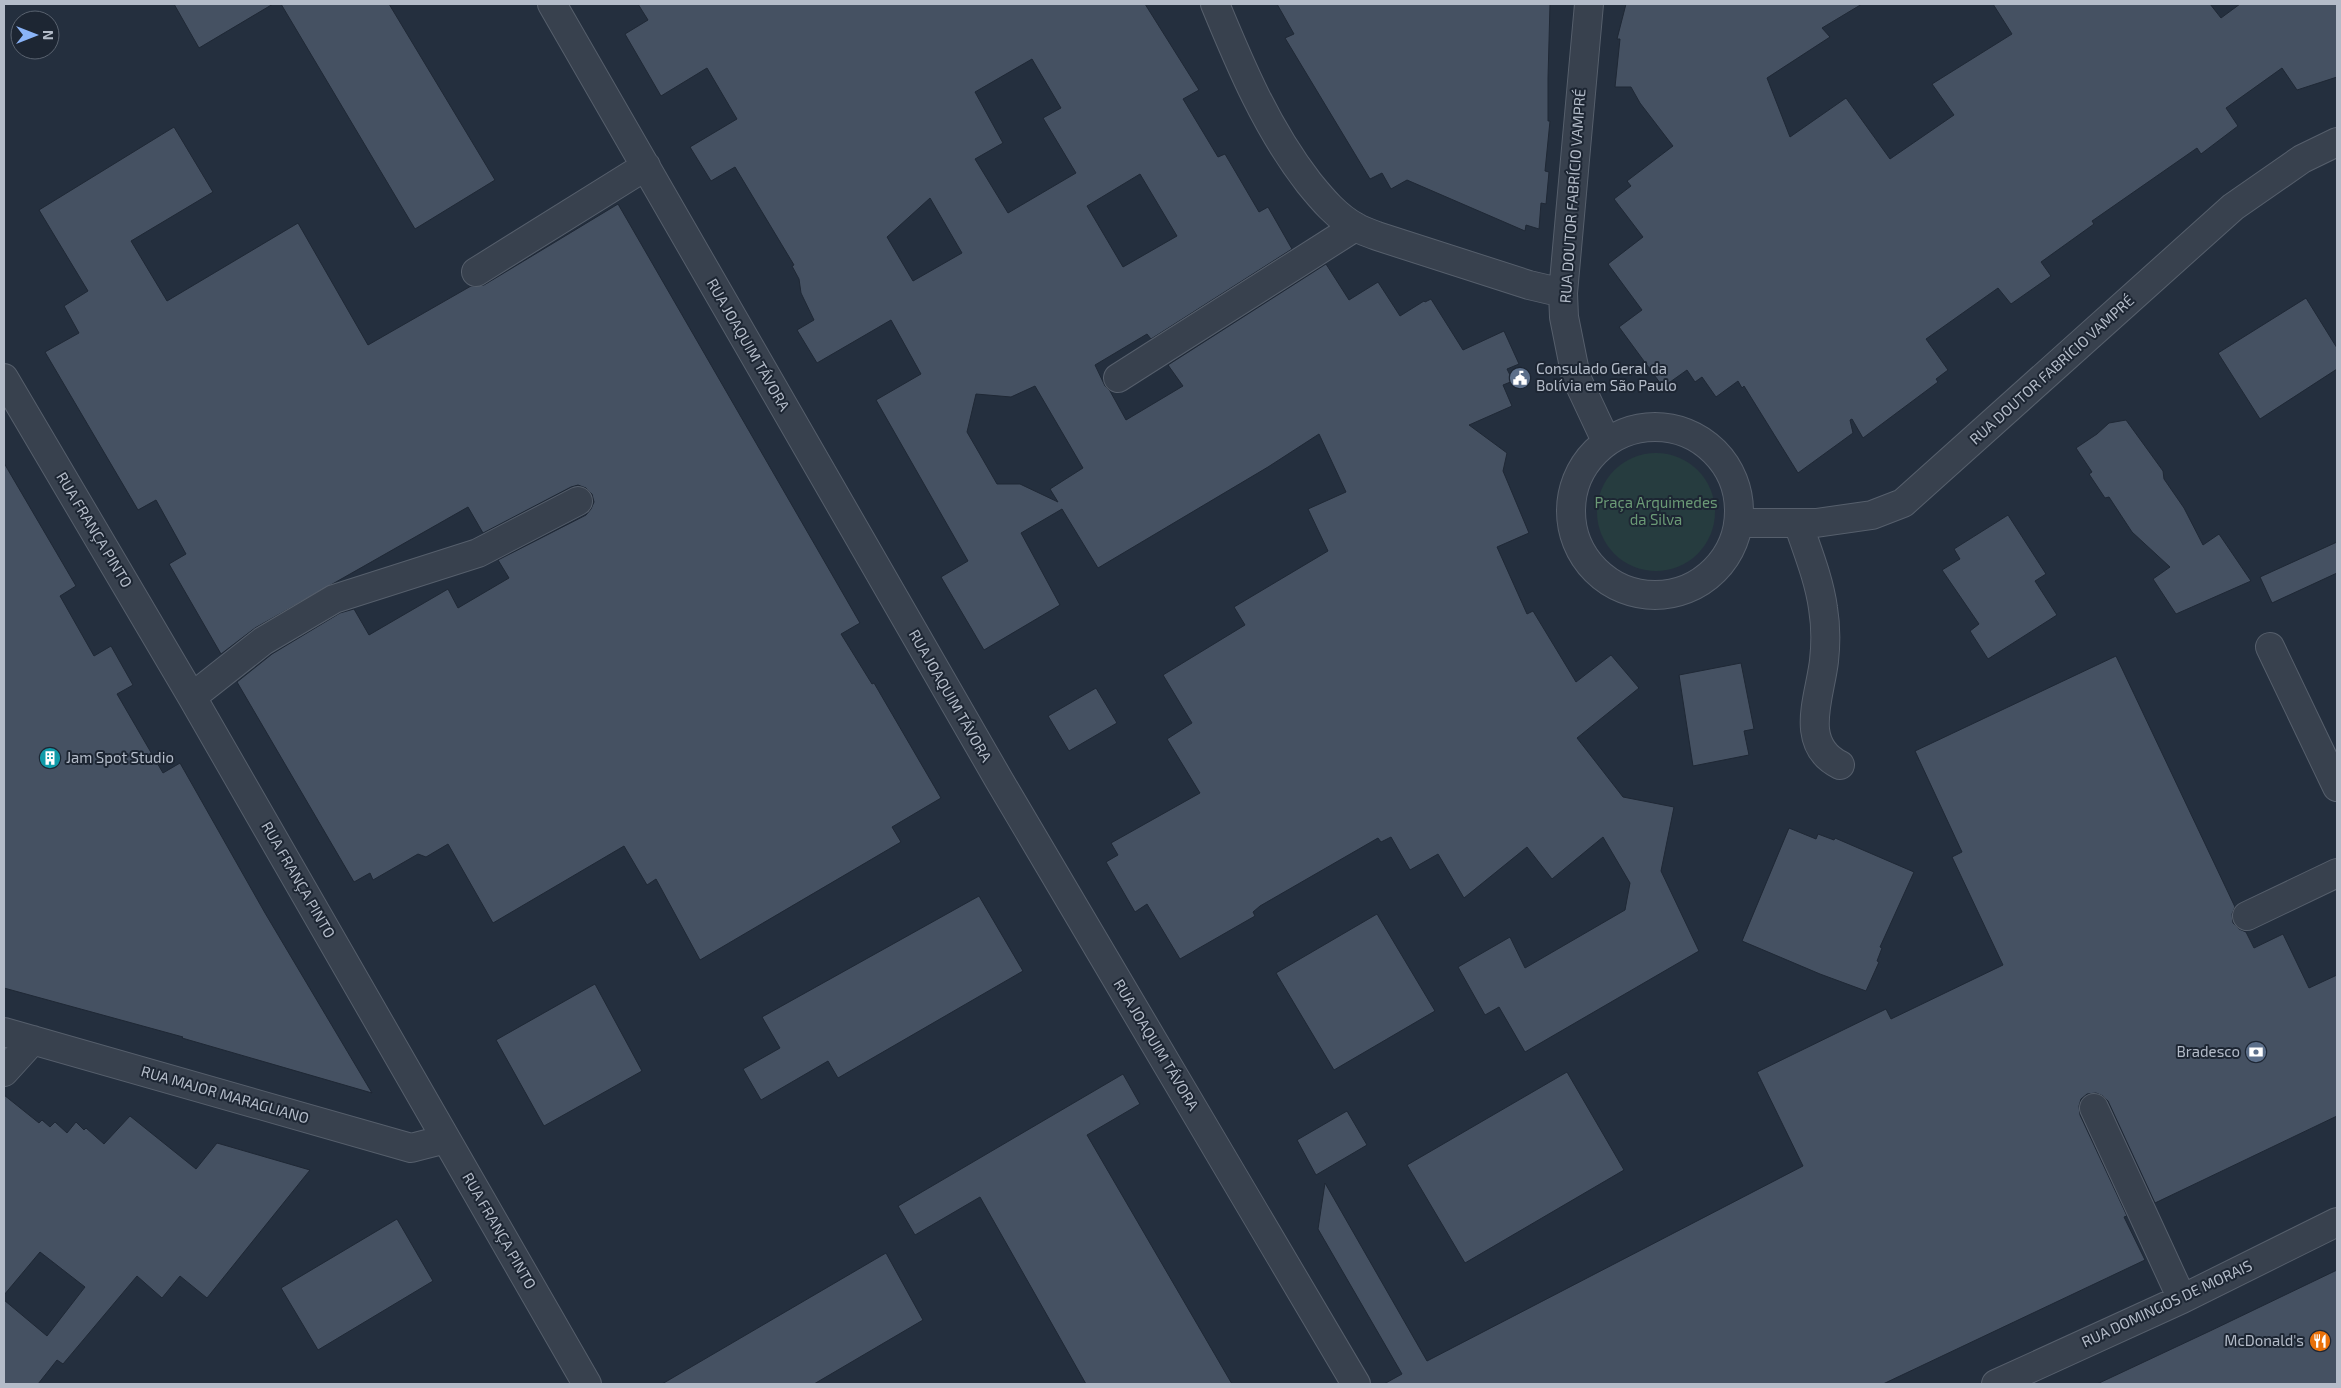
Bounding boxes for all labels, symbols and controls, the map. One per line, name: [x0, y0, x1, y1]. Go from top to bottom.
north arrow: [10, 10, 60, 60]
text: N: [40, 30, 57, 40]
street label: RUA DOUTOR FABRÍCIO VAMPRÉ: [1556, 88, 1588, 304]
street label: RUA JOAQUIM TÁVORA: [703, 275, 794, 415]
street label: RUA DOUTOR FABRÍCIO VAMPRÉ: [1965, 291, 2137, 448]
place label: Consulado Geral da Bolívia em São Paulo: [1536, 359, 1677, 394]
public building icon: Consulado Geral da Bolívia em São Paulo: [1508, 366, 1532, 390]
street label: RUA FRANÇA PINTO: [52, 468, 136, 591]
park label: Praça Arquimedes da Silva: [1594, 493, 1718, 528]
street label: RUA JOAQUIM TÁVORA: [905, 626, 996, 766]
building icon: Jam Spot Studio: [38, 746, 62, 770]
place label: Jam Spot Studio: [66, 748, 174, 766]
street label: RUA FRANÇA PINTO: [257, 818, 340, 941]
street label: RUA JOAQUIM TÁVORA: [1110, 976, 1204, 1114]
bank icon: Bradesco: [2244, 1040, 2268, 1064]
place label: Bradesco: [2176, 1042, 2240, 1060]
street label: RUA MAJOR MARAGLIANO: [139, 1061, 311, 1127]
street label: RUA FRANÇA PINTO: [458, 1169, 541, 1292]
street label: RUA DOMINGOS DE MORAIS: [2078, 1256, 2255, 1351]
restaurant icon: McDonald's: [2308, 1329, 2332, 1353]
place label: McDonald's: [2224, 1331, 2304, 1349]

